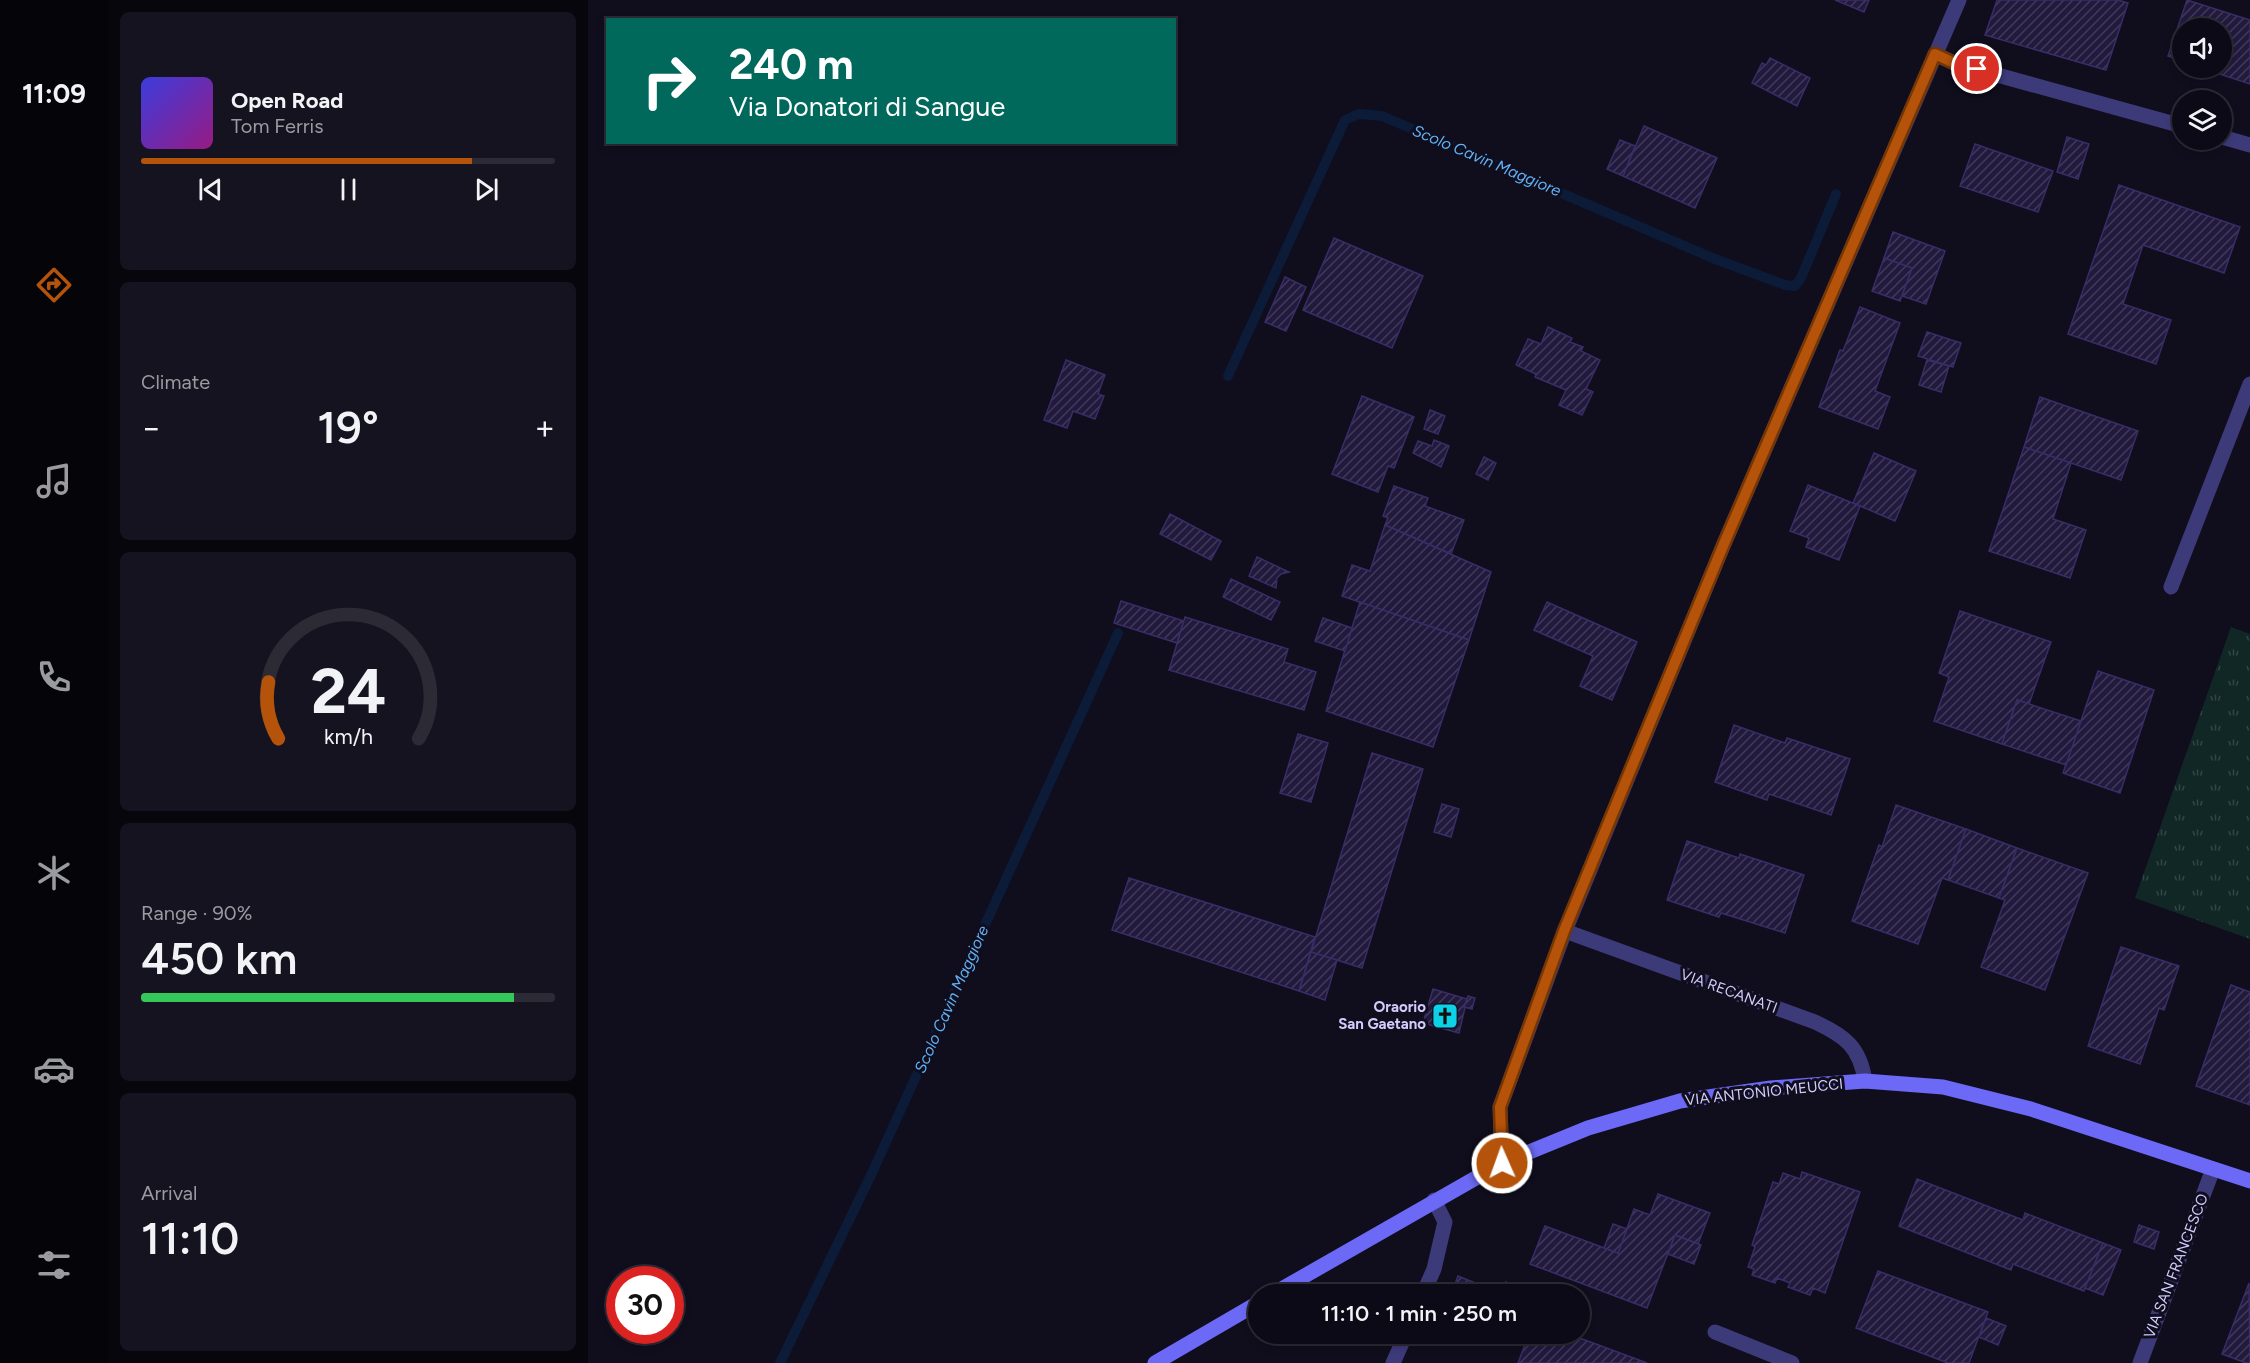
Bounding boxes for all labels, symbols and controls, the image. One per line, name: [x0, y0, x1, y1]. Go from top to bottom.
map controls: [2172, 18, 2232, 150]
button: sound: [2172, 18, 2232, 78]
text: 240 m: [729, 39, 854, 90]
icon: right: [630, 42, 708, 120]
pin: [1951, 43, 2002, 94]
icon: arrive: [1960, 52, 1993, 85]
text: 11:09: [22, 77, 86, 110]
text: Open Road: [231, 87, 343, 114]
text: Via Donatori di Sangue: [729, 90, 1005, 123]
button: layers: [2172, 90, 2232, 150]
text: Tom Ferris: [231, 114, 324, 138]
water label: Scolo Cavin Maggiore: [1410, 121, 1564, 200]
icon: previous: [194, 173, 227, 206]
icon: pause: [332, 173, 365, 206]
icon: next: [470, 173, 503, 206]
icon: directions: [33, 264, 75, 306]
text: Climate: [141, 370, 210, 394]
text: 19°: [317, 400, 379, 454]
text: −: [141, 408, 162, 447]
text: +: [534, 408, 555, 447]
icon: music: [33, 460, 75, 502]
text: 24: [310, 654, 386, 729]
icon: phone: [33, 656, 75, 698]
text: km/h: [324, 724, 372, 749]
icon: climate: [33, 852, 75, 894]
text: Range · 90%: [141, 901, 252, 925]
water label: Scolo Cavin Maggiore: [910, 922, 993, 1076]
text: 450 km: [141, 931, 297, 985]
street label: VIA RECANATI: [1678, 965, 1780, 1017]
place label: Oraorio San Gaetano: [1338, 998, 1426, 1033]
church icon: Oraorio San Gaetano: [1430, 1001, 1460, 1031]
icon: car: [33, 1048, 75, 1090]
street label: VIA ANTONIO MEUCCI: [1684, 1075, 1844, 1109]
position arrow: [1470, 1131, 1534, 1195]
text: Arrival: [141, 1181, 197, 1205]
street label: VIA SAN FRANCESCO: [2140, 1191, 2212, 1341]
text: 11:10: [141, 1211, 239, 1265]
icon: filters: [33, 1244, 75, 1286]
speed limit sign: 30: [606, 1266, 684, 1344]
text: 11:10 · 1 min · 250 m: [1321, 1300, 1517, 1327]

